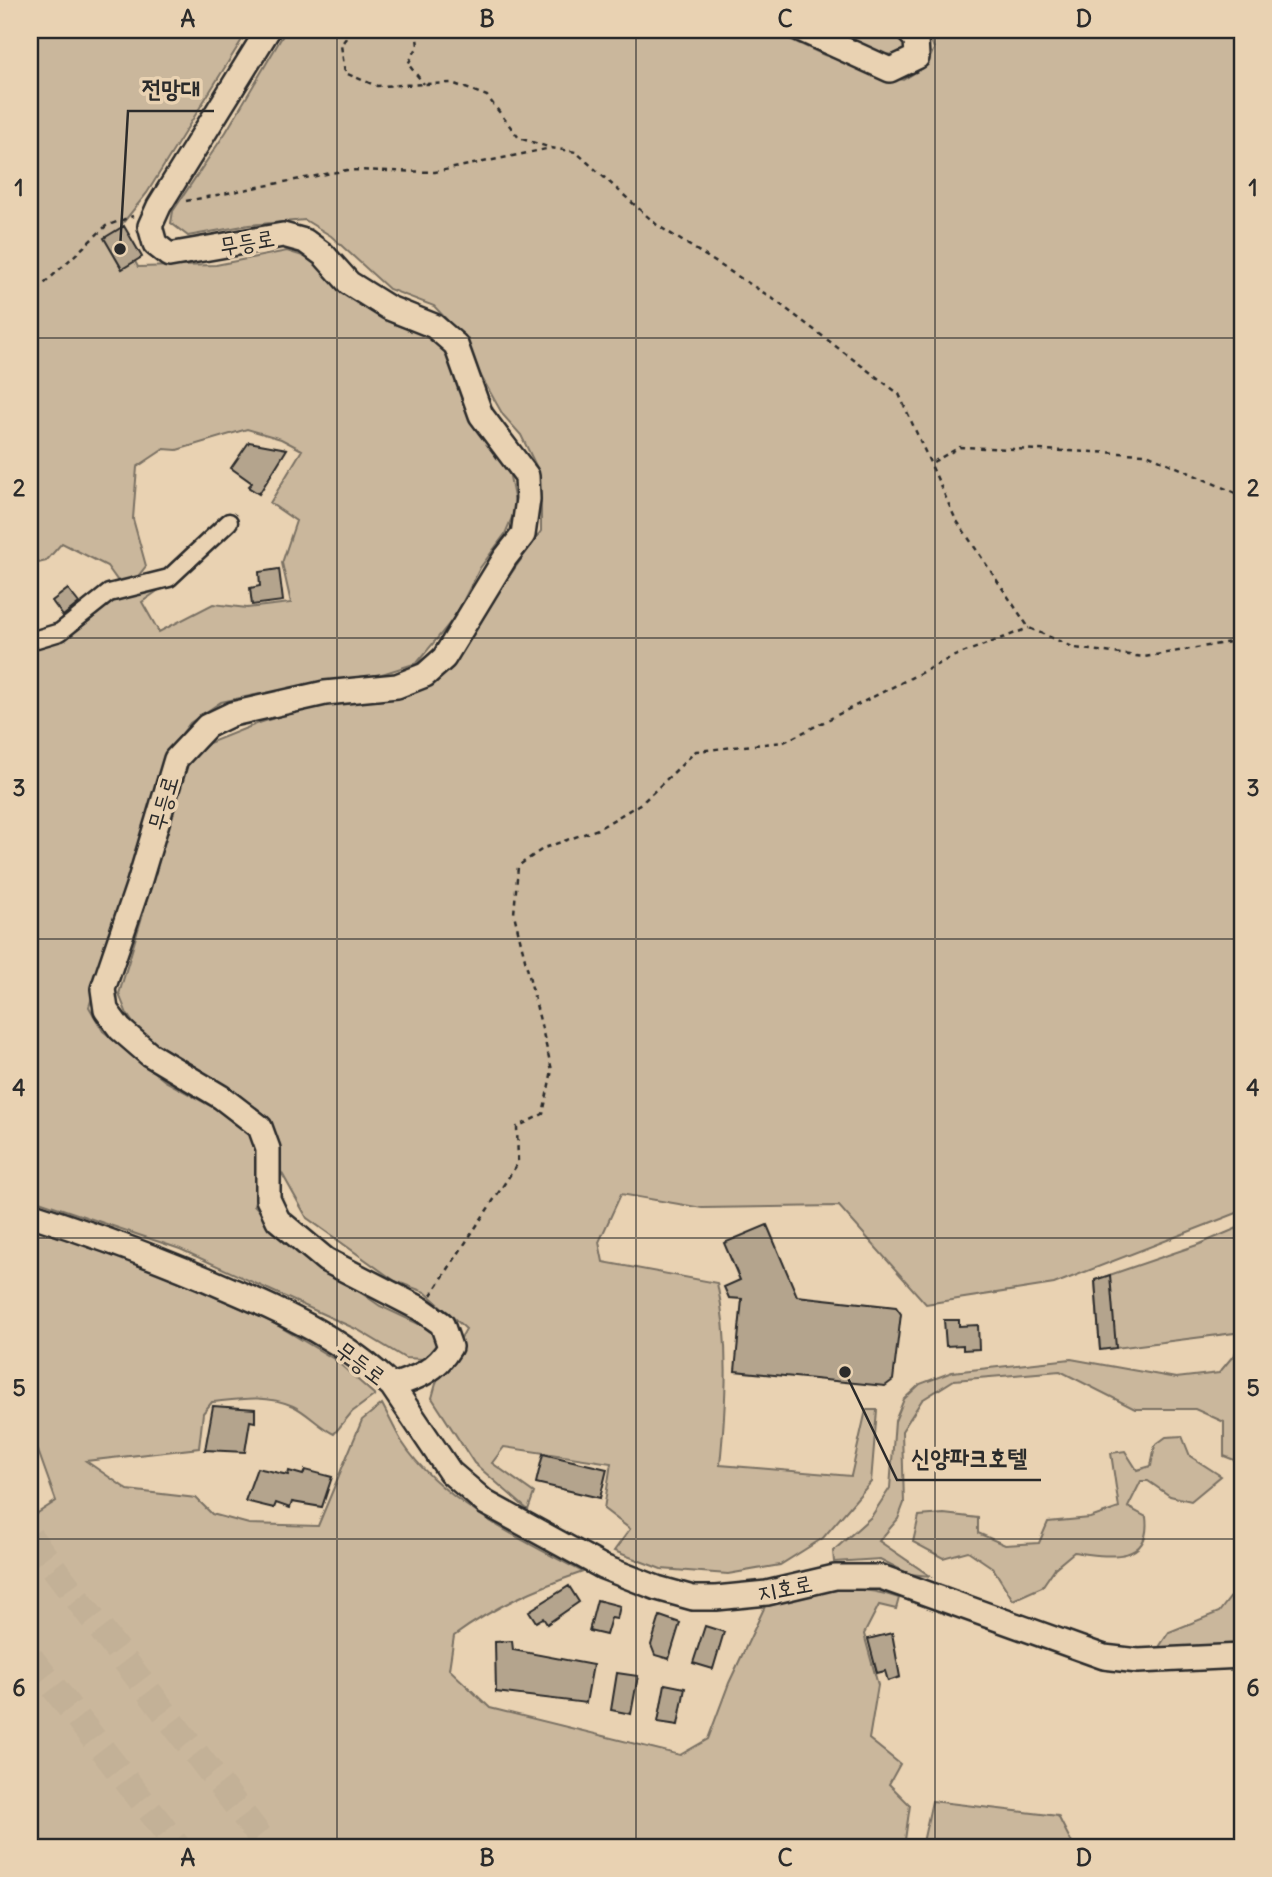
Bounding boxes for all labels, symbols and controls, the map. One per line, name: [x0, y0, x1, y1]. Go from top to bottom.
text: A: [181, 4, 196, 33]
text: B: [479, 4, 495, 33]
text: C: [777, 4, 793, 33]
text: D: [1076, 4, 1092, 33]
callout: 전망대: [128, 66, 214, 111]
text: 전망대: [142, 73, 200, 103]
text: 1: [14, 173, 24, 202]
text: 1: [1248, 173, 1258, 202]
street label: 무등로: [217, 222, 277, 261]
text: 2: [13, 473, 26, 502]
text: 2: [1247, 473, 1260, 502]
street label: 무등로: [141, 772, 184, 834]
text: 3: [12, 773, 26, 802]
text: 3: [1246, 773, 1260, 802]
text: 4: [12, 1073, 26, 1102]
text: 4: [1246, 1073, 1260, 1102]
street label: 무등로: [330, 1334, 392, 1391]
text: 5: [12, 1373, 26, 1402]
text: 5: [1246, 1373, 1260, 1402]
callout: 신양파크호텔: [897, 1435, 1041, 1480]
text: 신양파크호텔: [911, 1442, 1028, 1472]
street label: 지호로: [755, 1568, 815, 1607]
text: 6: [12, 1673, 26, 1702]
text: 6: [1246, 1673, 1260, 1702]
text: A: [181, 1843, 196, 1872]
text: B: [479, 1843, 495, 1872]
text: C: [777, 1843, 793, 1872]
text: D: [1076, 1843, 1092, 1872]

